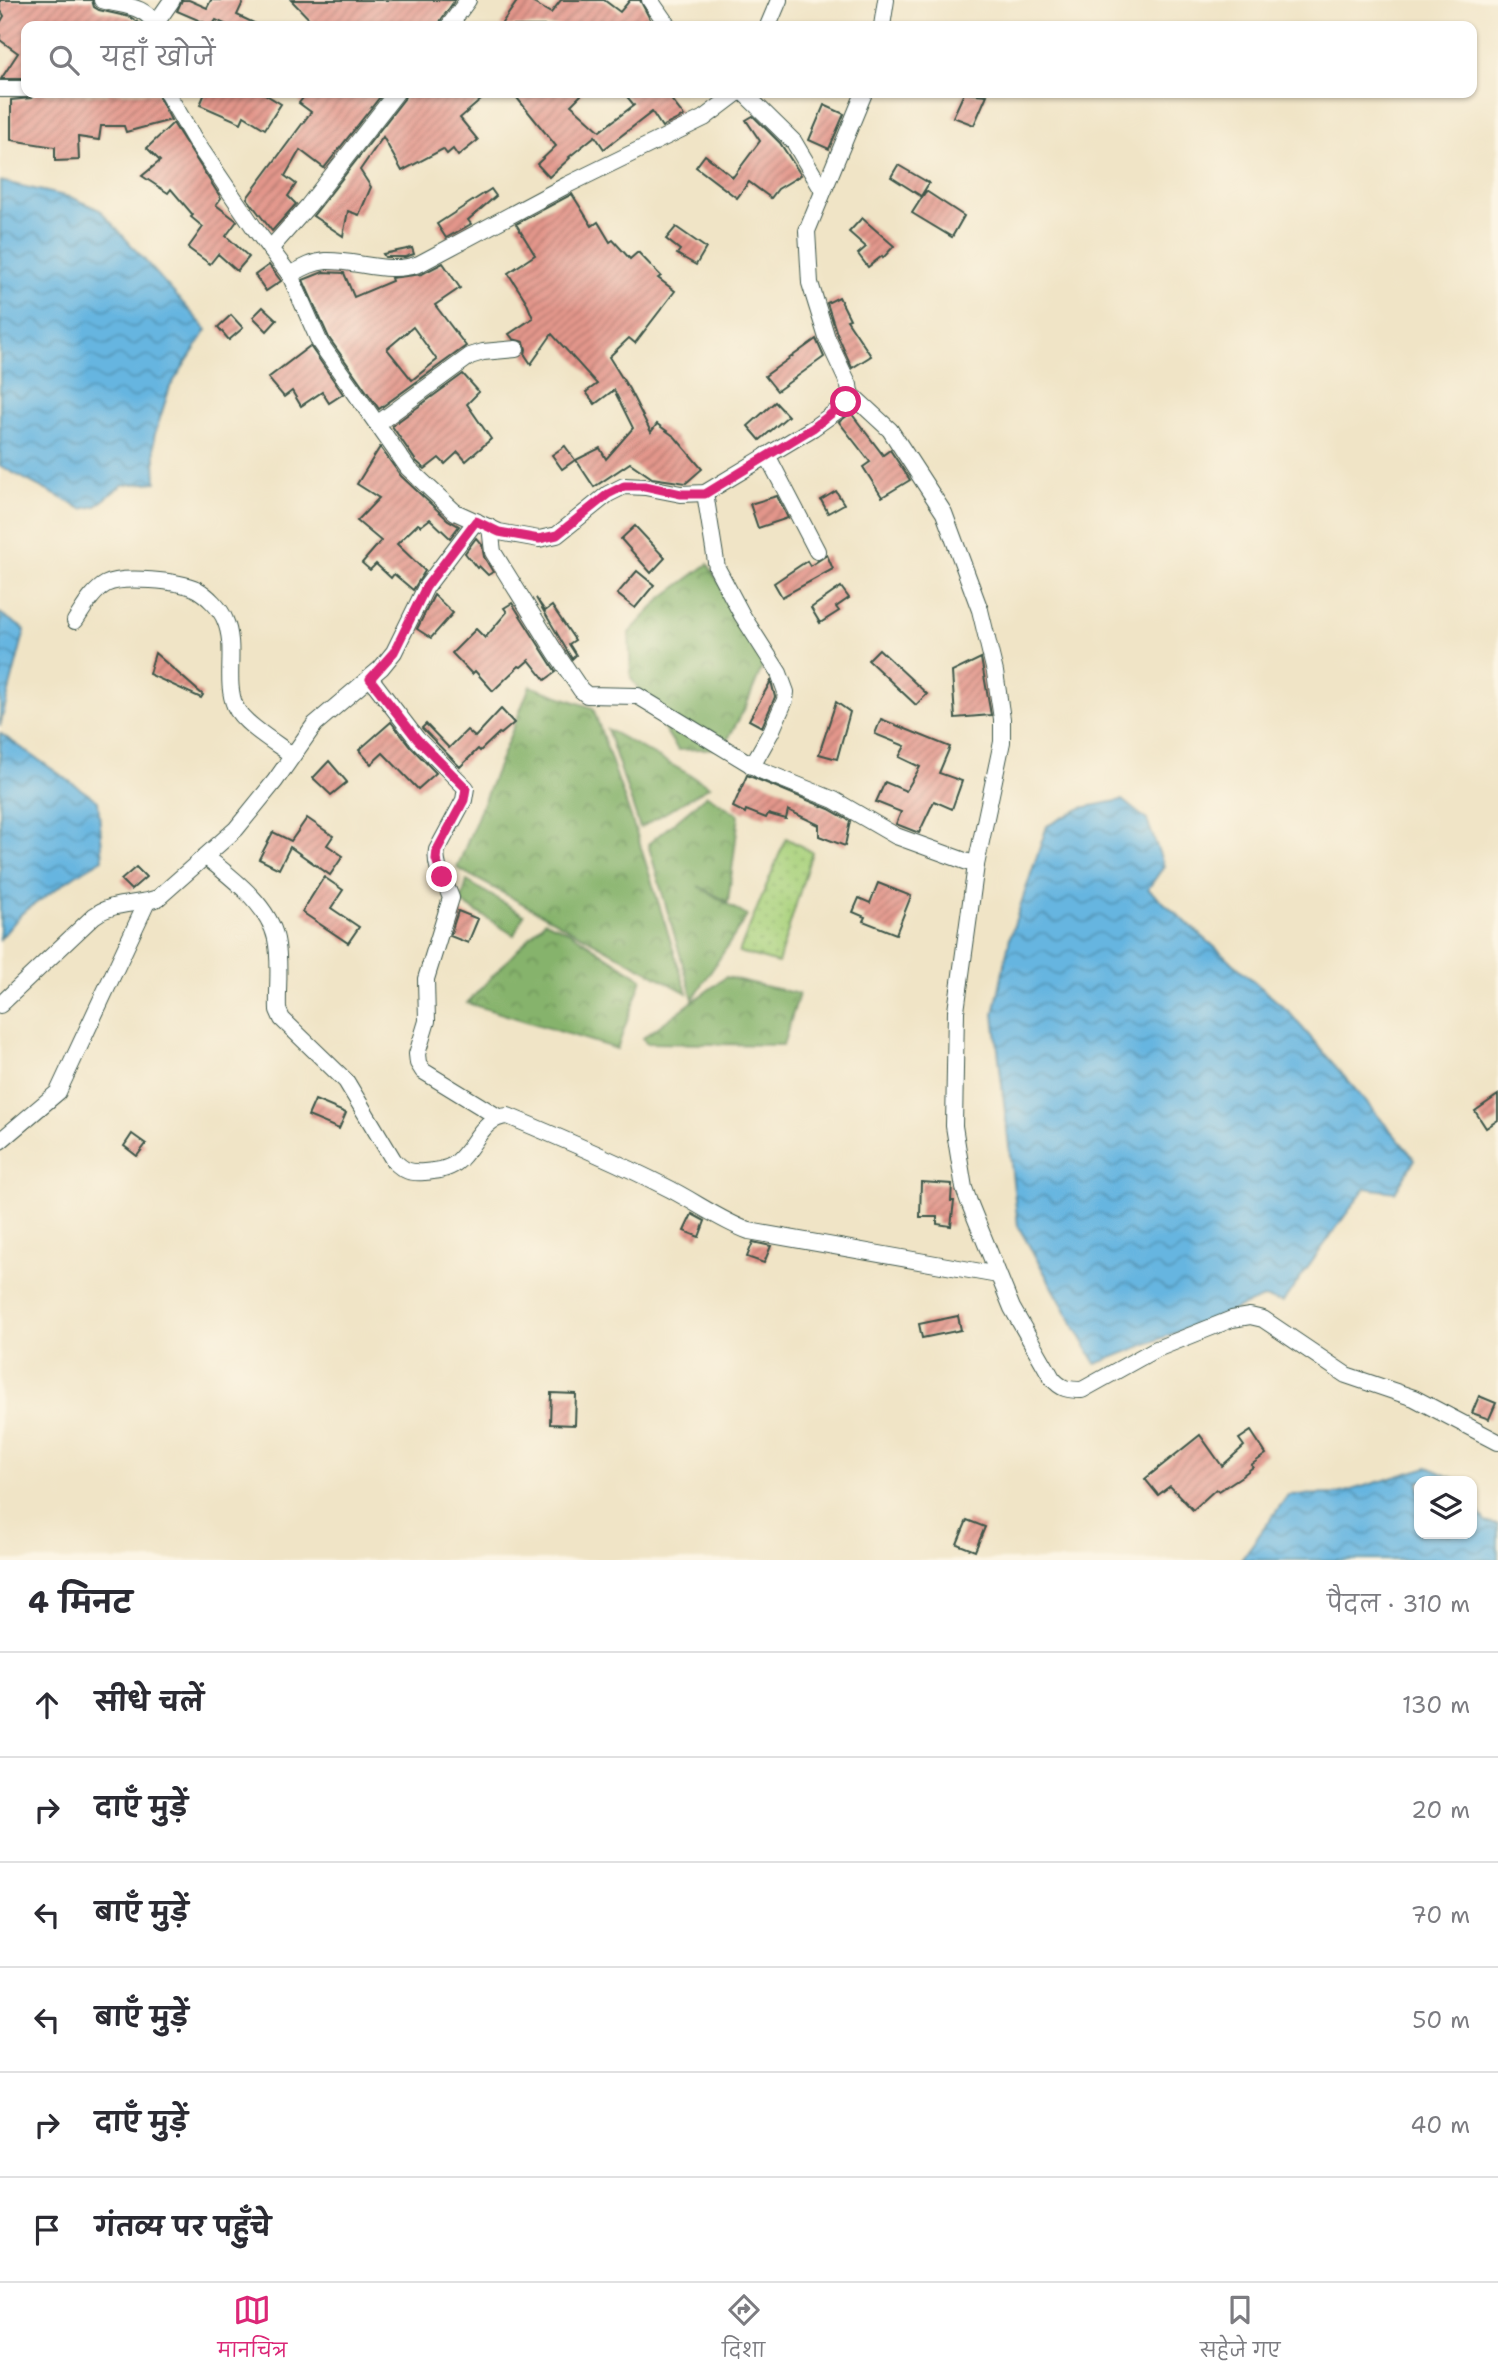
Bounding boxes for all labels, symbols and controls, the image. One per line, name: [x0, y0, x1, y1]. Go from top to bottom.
search box: [21, 21, 1477, 98]
text: यहाँ खोजें: [101, 39, 215, 74]
icon: search: [45, 41, 83, 79]
route start: [830, 386, 861, 417]
route end: [426, 861, 457, 892]
map controls: [1414, 1476, 1477, 1539]
button: layers: [1414, 1476, 1477, 1539]
text: 4 मिनट: [28, 1582, 132, 1623]
text: पैदल · 310 m: [1327, 1589, 1470, 1619]
text: सीधे चलें: [95, 1684, 204, 1719]
icon: ahead: [28, 1686, 66, 1724]
text: 130 m: [1402, 1690, 1470, 1720]
text: दाएँ मुड़ें: [95, 1789, 188, 1824]
icon: right: [28, 1791, 66, 1829]
text: 20 m: [1411, 1795, 1470, 1825]
text: बाएँ मुड़ें: [95, 1894, 189, 1929]
icon: left: [28, 1896, 66, 1934]
text: 70 m: [1411, 1900, 1470, 1930]
text: बाएँ मुड़ें: [95, 1999, 189, 2034]
icon: left: [28, 2001, 66, 2039]
text: 50 m: [1412, 2005, 1470, 2035]
text: दाएँ मुड़ें: [95, 2104, 188, 2139]
icon: right: [28, 2106, 66, 2144]
text: 40 m: [1410, 2110, 1470, 2140]
text: गंतव्य पर पहुँचे: [95, 2209, 271, 2244]
icon: arrive: [28, 2211, 66, 2249]
tab: मानचित्र: [217, 2291, 287, 2371]
tab: दिशा: [722, 2291, 765, 2371]
tab: सहेजे गए: [1200, 2291, 1281, 2371]

